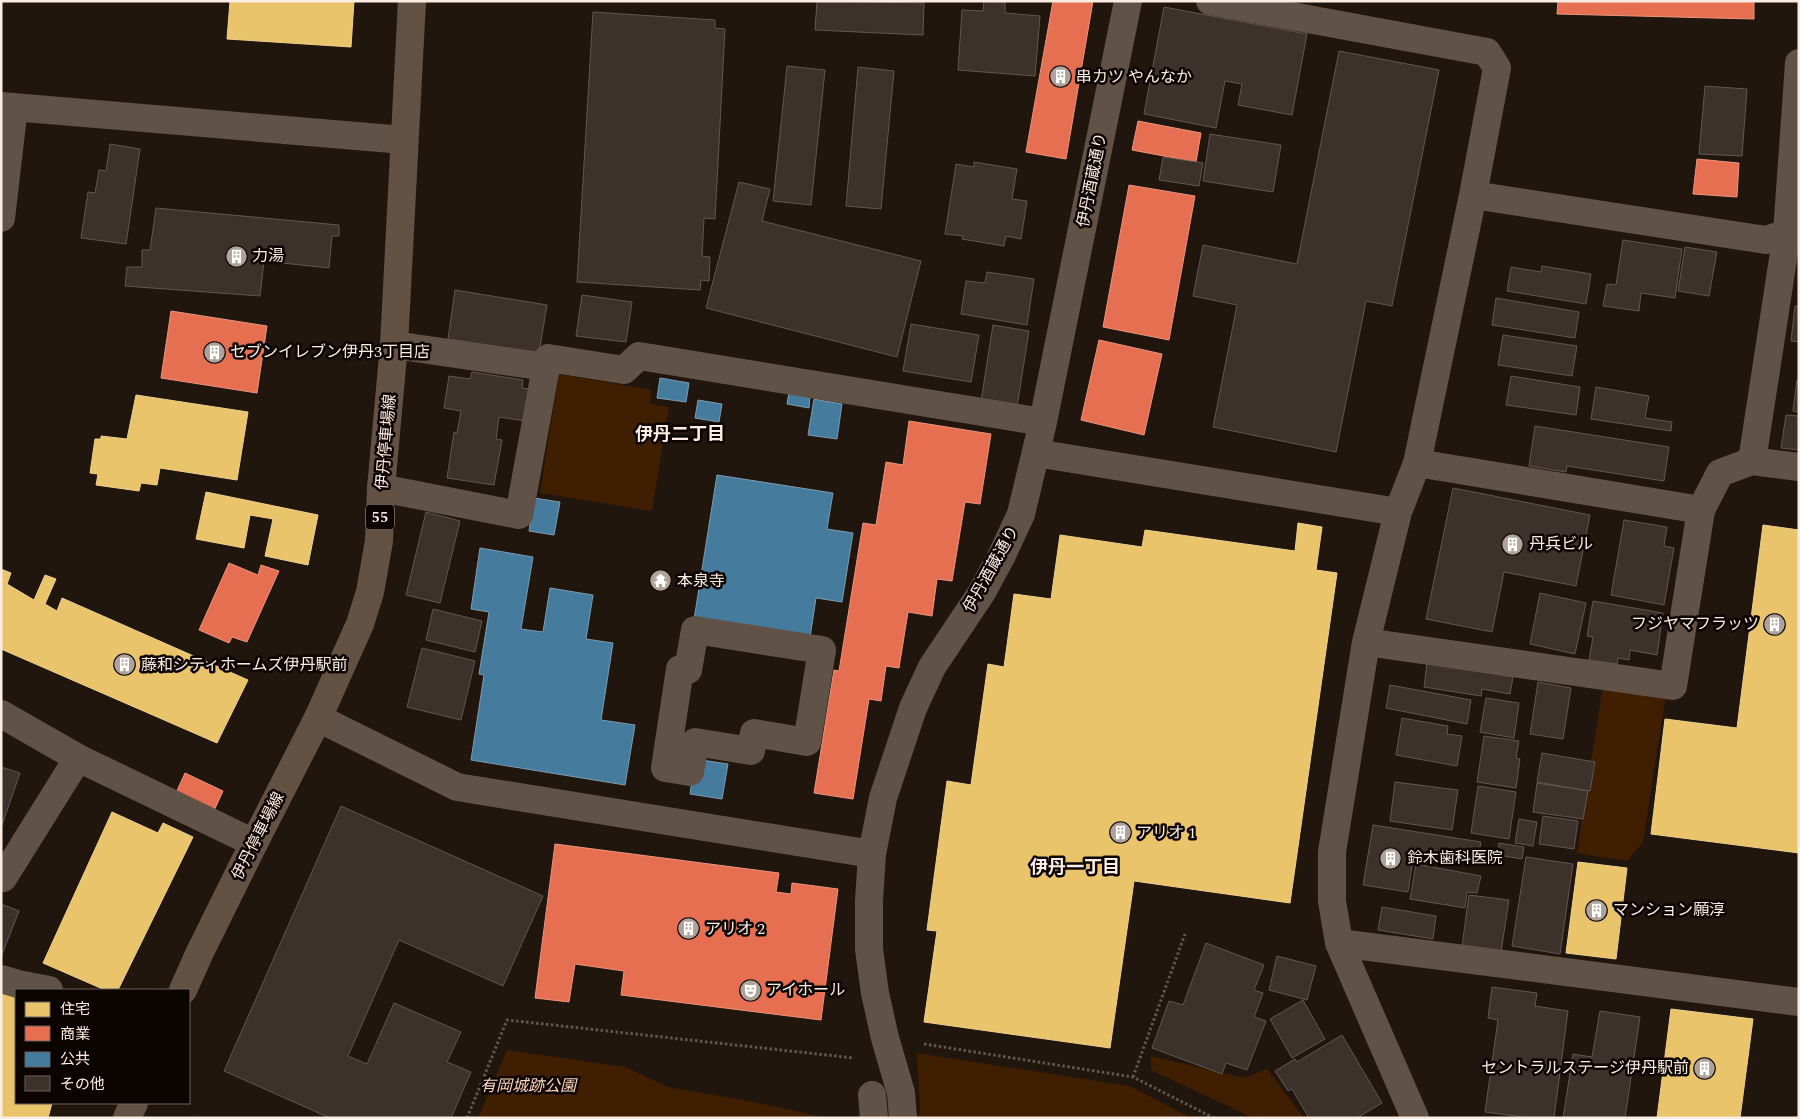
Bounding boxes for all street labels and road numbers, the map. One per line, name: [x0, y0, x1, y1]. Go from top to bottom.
street label: 伊丹酒蔵通り: [1071, 131, 1113, 229]
street label: 伊丹停車場線: [370, 393, 402, 491]
road number: 55: [366, 504, 394, 530]
street label: 伊丹酒蔵通り: [957, 521, 1025, 617]
street label: 伊丹停車場線: [226, 788, 290, 884]

